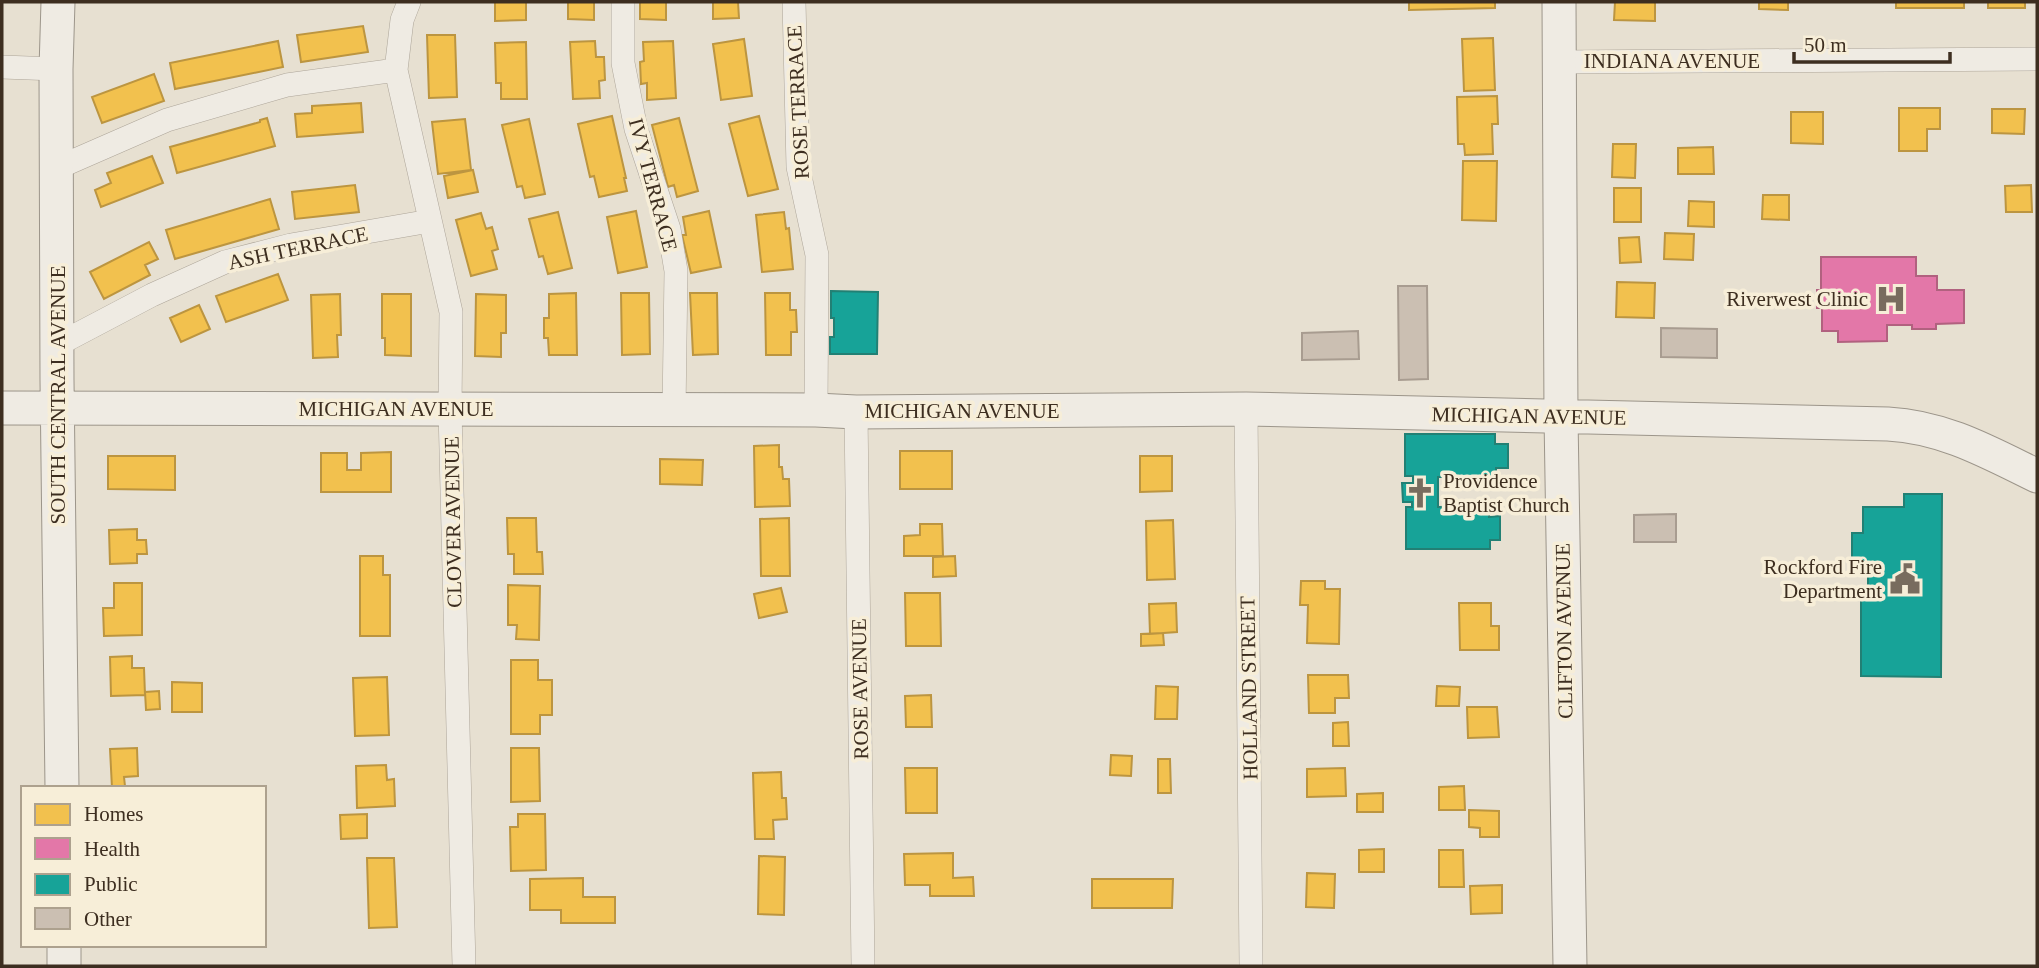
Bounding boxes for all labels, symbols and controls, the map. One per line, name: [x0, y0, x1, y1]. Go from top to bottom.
scale bar: [1794, 21, 1950, 65]
street label: ROSE TERRACE: [782, 24, 814, 180]
text: 50 m: [1804, 33, 1847, 57]
street label: INDIANA AVENUE: [1584, 49, 1760, 73]
street label: IVY TERRACE: [624, 116, 682, 254]
street label: ASH TERRACE: [226, 221, 370, 275]
street label: SOUTH CENTRAL AVENUE: [46, 265, 70, 525]
hospital icon: Riverwest Clinic: [1874, 282, 1908, 316]
place label: Riverwest Clinic: [1726, 287, 1868, 311]
street label: MICHIGAN AVENUE: [298, 397, 494, 421]
street label: MICHIGAN AVENUE: [864, 399, 1060, 423]
street label: MICHIGAN AVENUE: [1431, 402, 1627, 430]
street label: CLOVER AVENUE: [440, 436, 466, 608]
place label: Providence Baptist Church: [1443, 469, 1570, 517]
church icon: Providence Baptist Church: [1403, 476, 1437, 510]
street label: CLIFTON AVENUE: [1550, 543, 1578, 719]
place label: Rockford Fire Department: [1764, 555, 1882, 603]
public building icon: Rockford Fire Department: [1888, 562, 1922, 596]
street label: HOLLAND STREET: [1235, 596, 1263, 780]
street label: ROSE AVENUE: [847, 618, 873, 760]
legend: [21, 786, 266, 947]
text: Homes: [84, 802, 144, 826]
text: Health: [84, 837, 140, 861]
text: Public: [84, 872, 138, 896]
text: Other: [84, 907, 132, 931]

